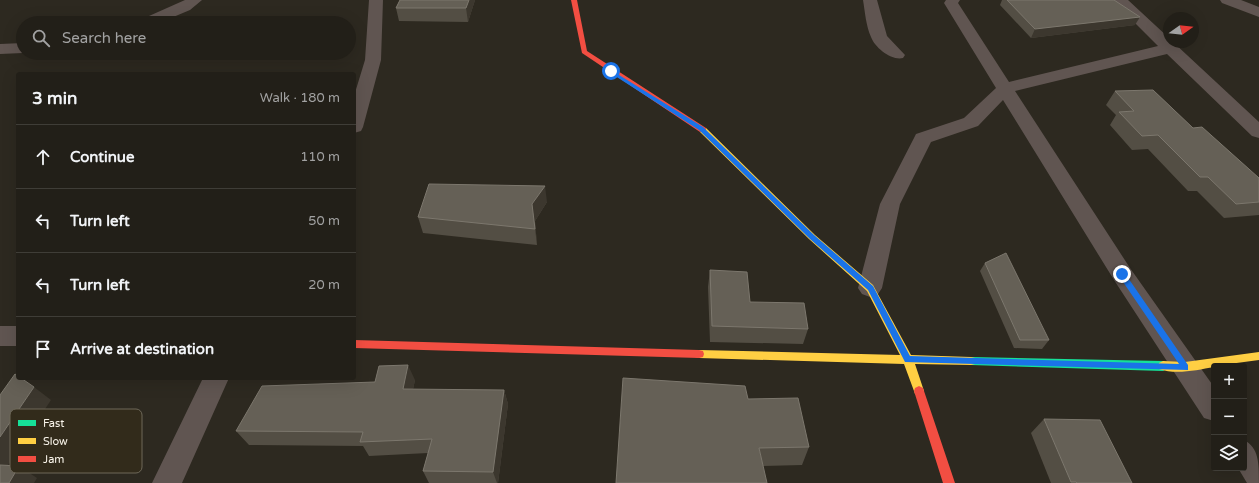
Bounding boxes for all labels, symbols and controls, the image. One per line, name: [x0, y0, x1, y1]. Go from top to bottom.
north arrow: [1163, 12, 1199, 48]
search box: [16, 16, 356, 60]
icon: search: [30, 27, 52, 49]
text: Search here: [62, 29, 146, 47]
route start: [602, 62, 620, 80]
text: 3 min: [32, 88, 77, 109]
text: Walk · 180 m: [260, 90, 340, 106]
icon: ahead: [32, 146, 54, 168]
text: Continue: [70, 148, 134, 166]
text: 110 m: [300, 149, 340, 165]
icon: left: [32, 210, 54, 232]
text: Turn left: [70, 212, 130, 230]
text: 50 m: [308, 213, 340, 229]
route end: [1113, 265, 1131, 283]
icon: left: [32, 274, 54, 296]
text: Turn left: [70, 276, 130, 294]
text: 20 m: [308, 277, 340, 293]
icon: arrive: [32, 338, 54, 360]
text: Arrive at destination: [70, 340, 214, 358]
map controls: [1211, 363, 1247, 471]
button: +: [1211, 363, 1247, 399]
button: −: [1211, 399, 1247, 435]
legend: [10, 409, 142, 473]
text: Fast: [43, 417, 64, 430]
text: Slow: [43, 435, 68, 448]
button: layers: [1211, 435, 1247, 471]
text: Jam: [43, 453, 64, 466]

